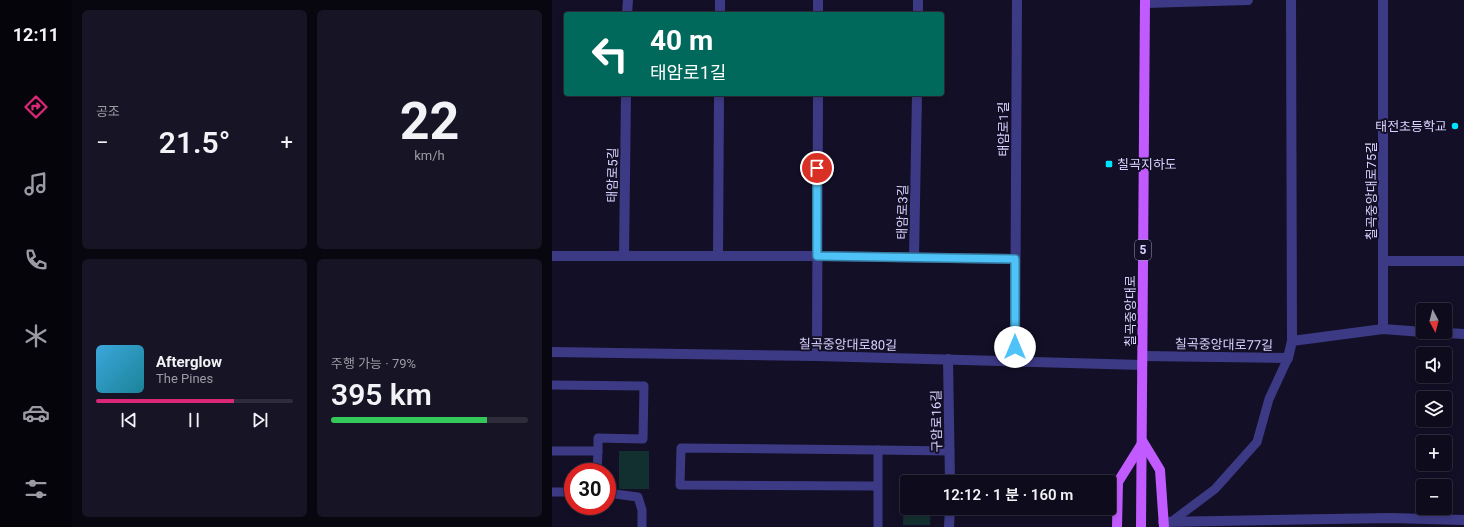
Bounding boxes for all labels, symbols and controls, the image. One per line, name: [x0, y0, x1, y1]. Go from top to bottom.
text: 12:11: [13, 24, 59, 45]
text: 40 m: [650, 24, 713, 57]
icon: left: [584, 28, 636, 80]
text: 태암로1길: [650, 62, 726, 83]
text: 22: [400, 91, 459, 152]
icon: directions: [22, 93, 50, 121]
street label: 태암로1길: [996, 101, 1011, 157]
text: 공조: [96, 104, 120, 119]
place label: 태전초등학교: [1375, 119, 1447, 134]
marker: 태전초등학교: [1450, 121, 1460, 131]
text: 21.5°: [159, 125, 230, 160]
text: −: [96, 130, 109, 155]
text: +: [281, 130, 293, 155]
street label: 칠곡중앙대로75길: [1364, 142, 1379, 240]
street label: 태암로5길: [605, 147, 620, 203]
text: km/h: [414, 148, 445, 163]
pin: [800, 151, 834, 185]
icon: arrive: [806, 157, 828, 179]
place label: 칠곡지하도: [1117, 157, 1177, 172]
marker: 칠곡지하도: [1104, 159, 1114, 169]
icon: music: [22, 170, 50, 198]
street label: 태암로3길: [895, 184, 910, 240]
road number: 5: [1135, 240, 1151, 260]
icon: phone: [22, 246, 50, 274]
street label: 칠곡중앙대로: [1123, 275, 1138, 347]
north arrow: [1416, 303, 1452, 339]
map controls: [1416, 303, 1452, 515]
icon: climate: [22, 322, 50, 350]
position arrow: [994, 326, 1036, 368]
street label: 칠곡중앙대로80길: [799, 336, 897, 353]
street label: 칠곡중앙대로77길: [1175, 336, 1273, 353]
button: sound: [1416, 347, 1452, 383]
text: Afterglow: [156, 353, 222, 371]
text: 주행 가능 · 79%: [331, 356, 416, 371]
text: The Pines: [156, 371, 213, 386]
text: 395 km: [331, 377, 432, 412]
street label: 구암로16길: [928, 390, 945, 452]
button: layers: [1416, 391, 1452, 427]
icon: car: [22, 399, 50, 427]
icon: previous: [118, 409, 140, 431]
icon: pause: [183, 409, 205, 431]
icon: next: [249, 409, 271, 431]
button: +: [1416, 435, 1452, 471]
speed limit sign: 30: [564, 463, 616, 515]
icon: filters: [22, 475, 50, 503]
button: −: [1416, 479, 1452, 515]
text: 12:12 · 1 분 · 160 m: [943, 486, 1073, 504]

